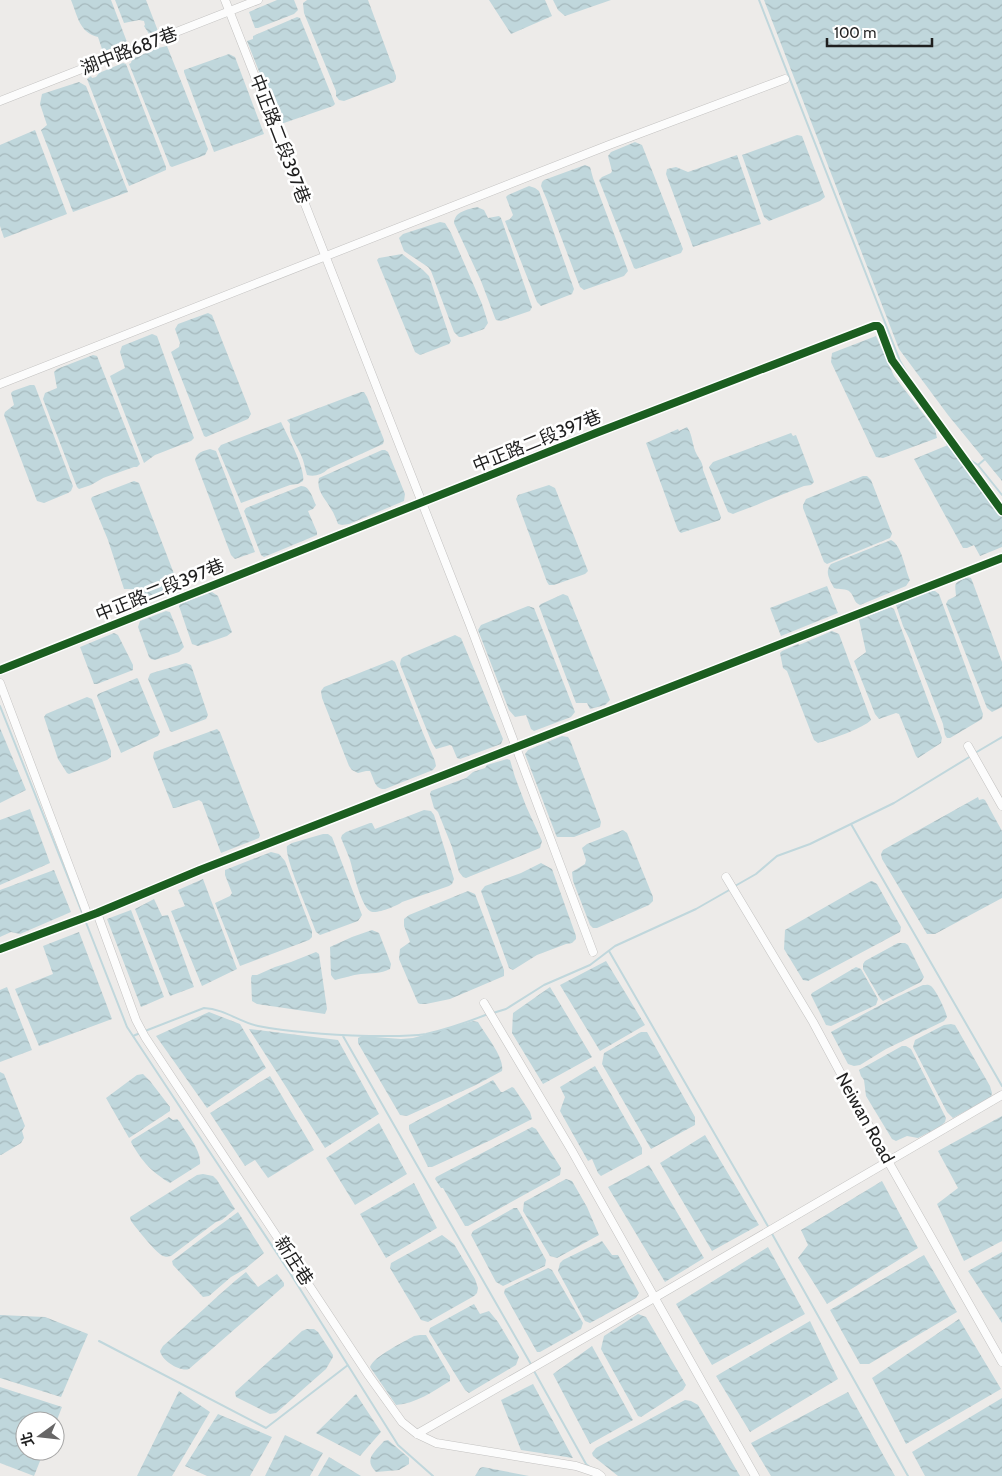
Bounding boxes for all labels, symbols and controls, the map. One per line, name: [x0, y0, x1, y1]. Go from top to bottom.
scale bar: [827, 15, 932, 47]
street label: 湖中路687巷: [77, 22, 181, 80]
text: 100 m: [834, 24, 876, 42]
street label: 中正路二段397巷: [245, 71, 315, 207]
street label: 中正路二段397巷: [469, 405, 605, 477]
street label: 中正路二段397巷: [92, 554, 228, 626]
street label: Neiwan Road: [831, 1069, 899, 1167]
street label: 新庄巷: [270, 1232, 318, 1290]
north arrow: [15, 1411, 65, 1461]
text: 北: [17, 1430, 38, 1448]

